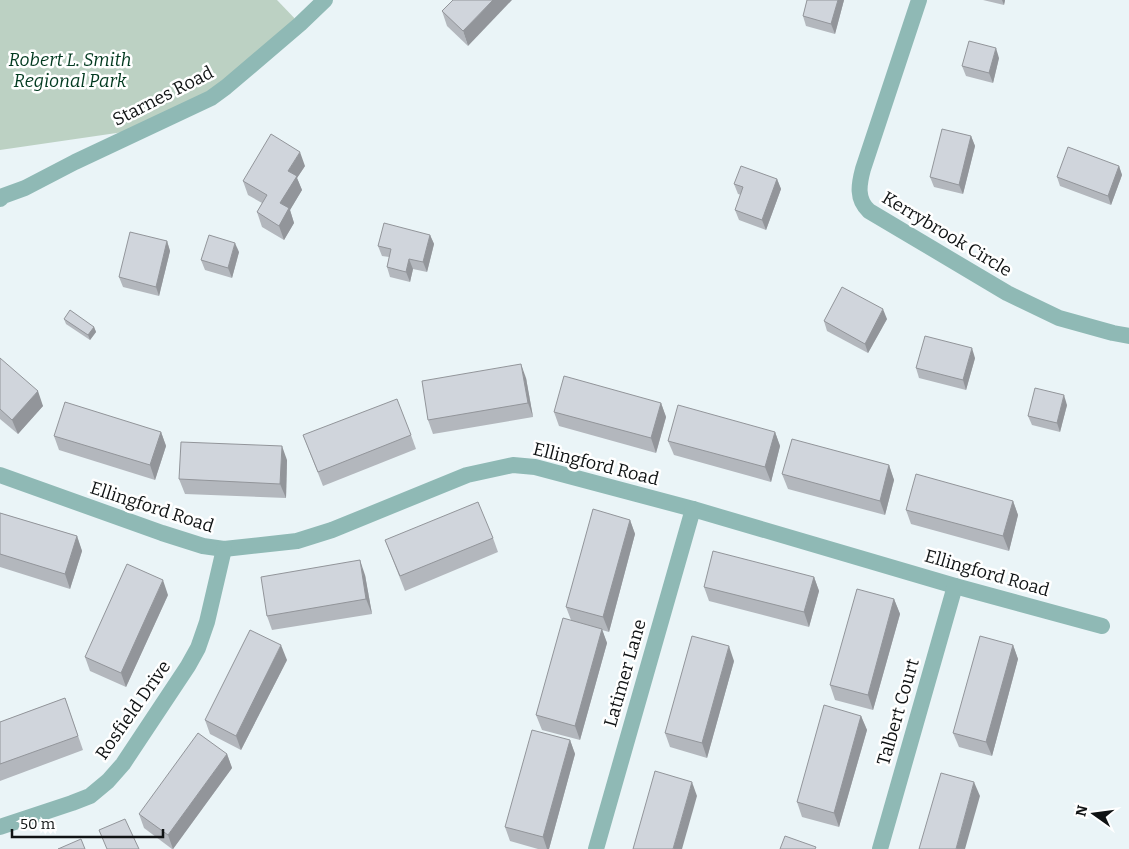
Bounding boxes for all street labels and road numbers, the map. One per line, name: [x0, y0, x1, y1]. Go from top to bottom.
street label: Starnes Road: [109, 61, 217, 131]
street label: Kerrybrook Circle: [878, 187, 1016, 281]
street label: Ellingford Road: [531, 438, 661, 490]
street label: Ellingford Road: [87, 477, 217, 537]
street label: Ellingford Road: [922, 545, 1052, 601]
street label: Latimer Lane: [599, 617, 651, 729]
street label: Rosfield Drive: [91, 656, 175, 764]
street label: Talbert Court: [872, 656, 924, 768]

